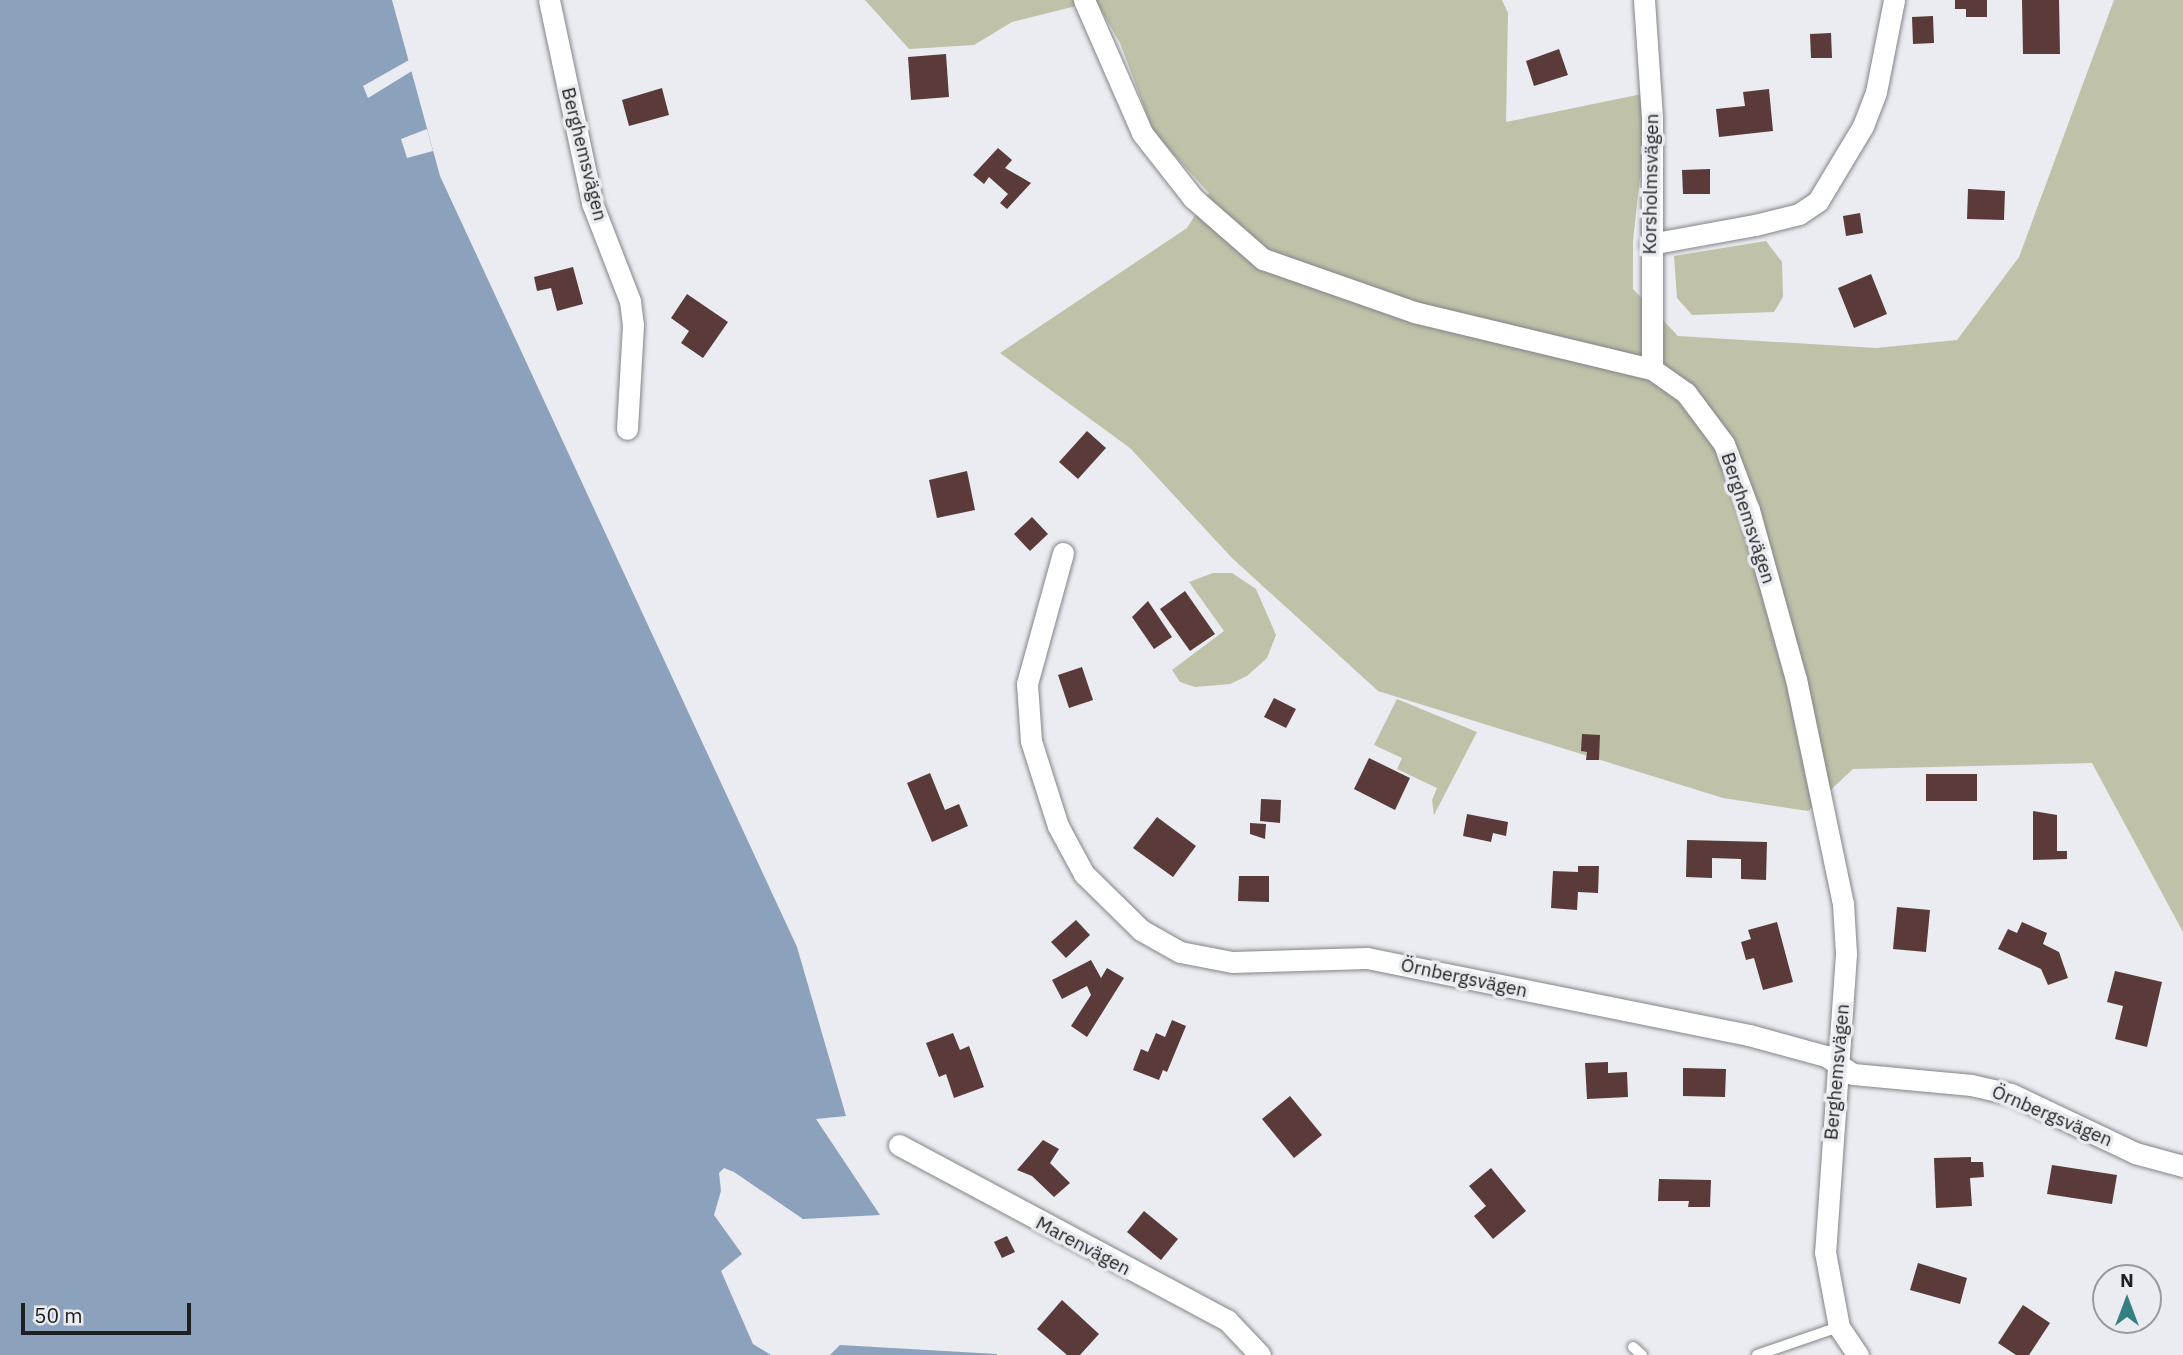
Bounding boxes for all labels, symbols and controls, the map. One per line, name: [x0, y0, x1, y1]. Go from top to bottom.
street label: Berghemsvägen: [556, 85, 612, 223]
street label: Korsholmsvägen: [1638, 113, 1664, 255]
street label: Berghemsvägen: [1716, 449, 1780, 587]
street label: Örnbergsvägen: [1399, 953, 1529, 1003]
street label: Berghemsvägen: [1820, 1003, 1854, 1141]
street label: Örnbergsvägen: [1988, 1080, 2116, 1152]
street label: Marenvägen: [1032, 1212, 1134, 1280]
north arrow: [2092, 1264, 2162, 1334]
text: N: [2120, 1268, 2134, 1292]
scale bar: [24, 1288, 194, 1332]
text: 50 m: [34, 1301, 83, 1329]

